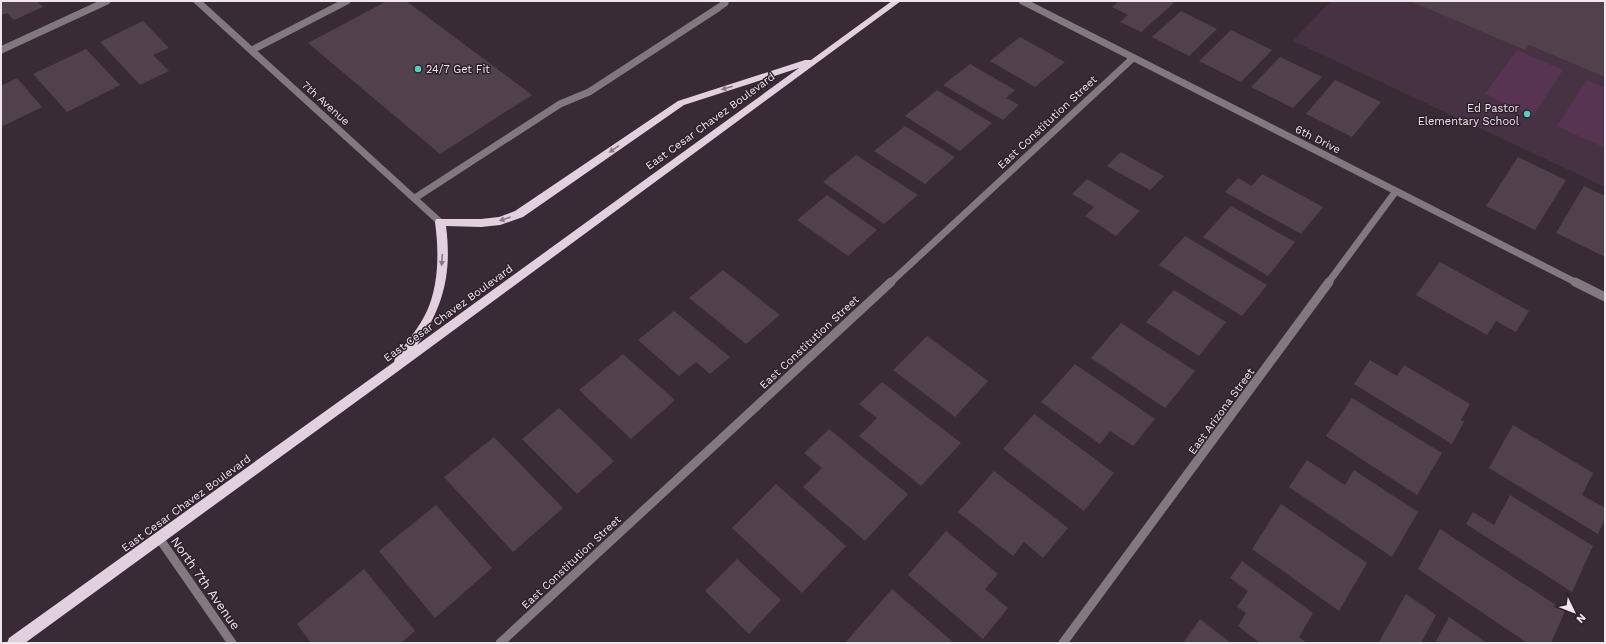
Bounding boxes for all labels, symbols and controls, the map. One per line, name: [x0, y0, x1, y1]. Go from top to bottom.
place label: 24/7 Get Fit: [426, 63, 490, 76]
marker: 24/7 Get Fit: [413, 64, 423, 74]
street label: East Cesar Chavez Boulevard: [643, 70, 777, 173]
street label: East Constitution Street: [995, 73, 1100, 172]
street label: 7th Avenue: [299, 79, 352, 128]
one-way arrow: [721, 85, 733, 91]
place label: Ed Pastor Elementary School: [1418, 102, 1520, 128]
marker: Ed Pastor Elementary School: [1522, 109, 1532, 119]
street label: 6th Drive: [1293, 122, 1343, 156]
one-way arrow: [609, 145, 619, 153]
one-way arrow: [498, 216, 510, 222]
one-way arrow: [439, 254, 446, 266]
street label: East Cesar Chavez Boulevard: [381, 262, 515, 365]
street label: East Constitution Street: [757, 293, 862, 392]
street label: East Arizona Street: [1186, 365, 1257, 457]
street label: East Cesar Chavez Boulevard: [119, 452, 253, 555]
street label: East Constitution Street: [519, 513, 624, 612]
street label: North 7th Avenue: [168, 534, 243, 633]
north arrow: [1554, 592, 1594, 632]
text: N: [1573, 611, 1588, 626]

